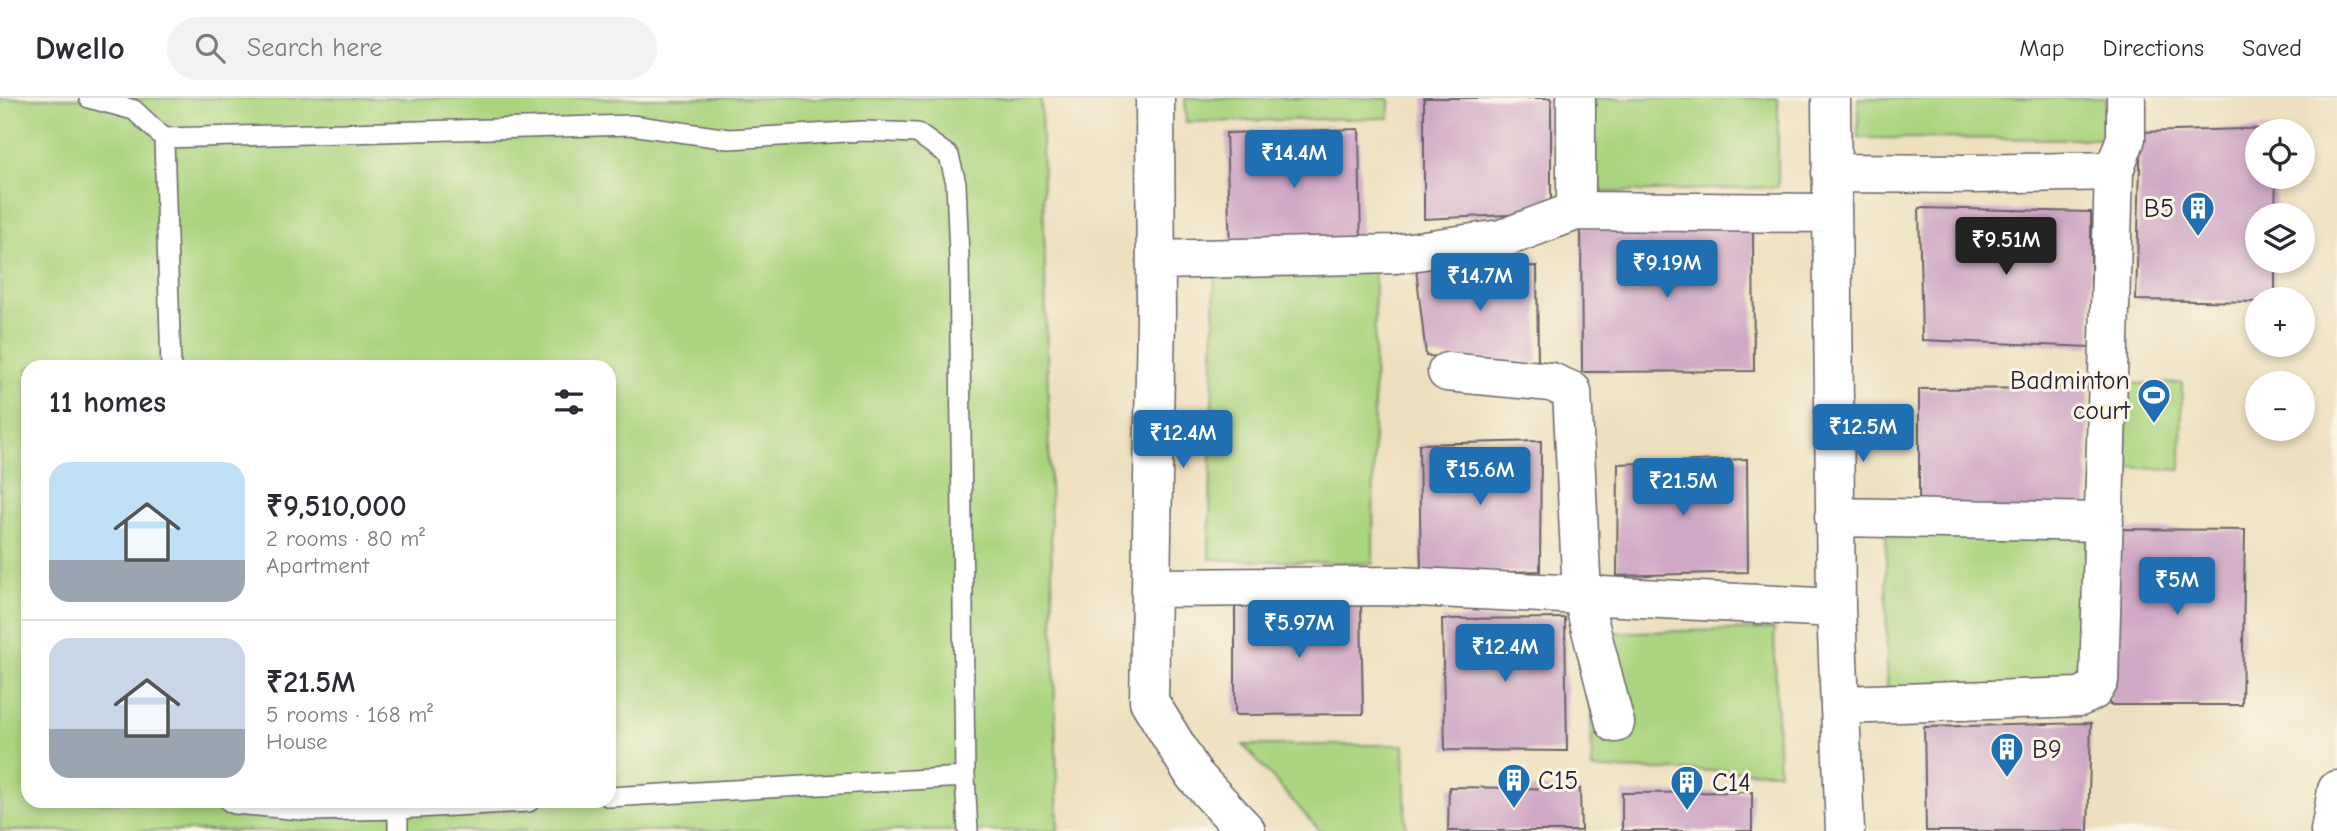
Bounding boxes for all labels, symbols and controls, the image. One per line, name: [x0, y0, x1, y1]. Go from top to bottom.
search box: [167, 17, 657, 80]
text: Dwello: [35, 29, 125, 67]
icon: search: [191, 29, 229, 67]
text: Search here: [247, 33, 382, 63]
text: Map: [2019, 34, 2065, 62]
text: Directions: [2103, 34, 2204, 62]
text: Saved: [2242, 34, 2302, 62]
map controls: [2245, 119, 2315, 441]
button: locate: [2245, 119, 2315, 189]
pin: ₹14.4M: [1237, 130, 1351, 190]
text: ₹14.4M: [1261, 139, 1327, 166]
building icon: B5: [2179, 189, 2217, 238]
place label: B5: [2144, 194, 2174, 224]
button: layers: [2245, 203, 2315, 273]
pin: ₹9.51M: [1949, 218, 2063, 277]
text: ₹9.51M: [1971, 226, 2041, 253]
pin: ₹9.19M: [1610, 240, 1724, 300]
text: ₹9.19M: [1633, 249, 1701, 276]
pin: ₹14.7M: [1423, 254, 1537, 313]
text: ₹14.7M: [1447, 262, 1513, 289]
button: +: [2245, 287, 2315, 357]
place label: Badminton court: [2010, 366, 2132, 426]
button: −: [2245, 371, 2315, 441]
sports icon: Badminton court: [2135, 376, 2173, 425]
icon: filters: [550, 383, 588, 421]
text: 11 homes: [49, 385, 166, 420]
pin: ₹12.5M: [1806, 404, 1920, 464]
pin: ₹12.4M: [1126, 410, 1240, 470]
text: ₹12.5M: [1829, 413, 1897, 440]
text: ₹12.4M: [1149, 419, 1217, 446]
pin: ₹15.6M: [1423, 448, 1537, 507]
text: ₹15.6M: [1445, 456, 1515, 483]
pin: ₹21.5M: [1626, 458, 1740, 518]
text: ₹21.5M: [1649, 467, 1717, 494]
text: ₹9,510,000: [266, 489, 407, 524]
icon: home: [105, 490, 189, 574]
text: 2 rooms · 80 m²: [266, 525, 425, 552]
text: Apartment: [266, 552, 369, 579]
pin: ₹5M: [2143, 558, 2211, 617]
text: ₹5M: [2155, 566, 2199, 593]
pin: ₹5.97M: [1242, 601, 1356, 660]
text: ₹5.97M: [1264, 609, 1334, 636]
pin: ₹12.4M: [1448, 624, 1562, 684]
text: ₹12.4M: [1471, 633, 1539, 660]
text: ₹21.5M: [266, 665, 355, 700]
icon: home: [105, 666, 189, 750]
text: 5 rooms · 168 m²: [266, 701, 433, 728]
text: House: [266, 728, 328, 755]
building icon: B9: [1988, 730, 2026, 779]
place label: B9: [2032, 735, 2062, 765]
building icon: C15: [1495, 761, 1533, 810]
building icon: C14: [1668, 763, 1706, 812]
place label: C15: [1538, 766, 1578, 796]
place label: C14: [1712, 768, 1751, 798]

